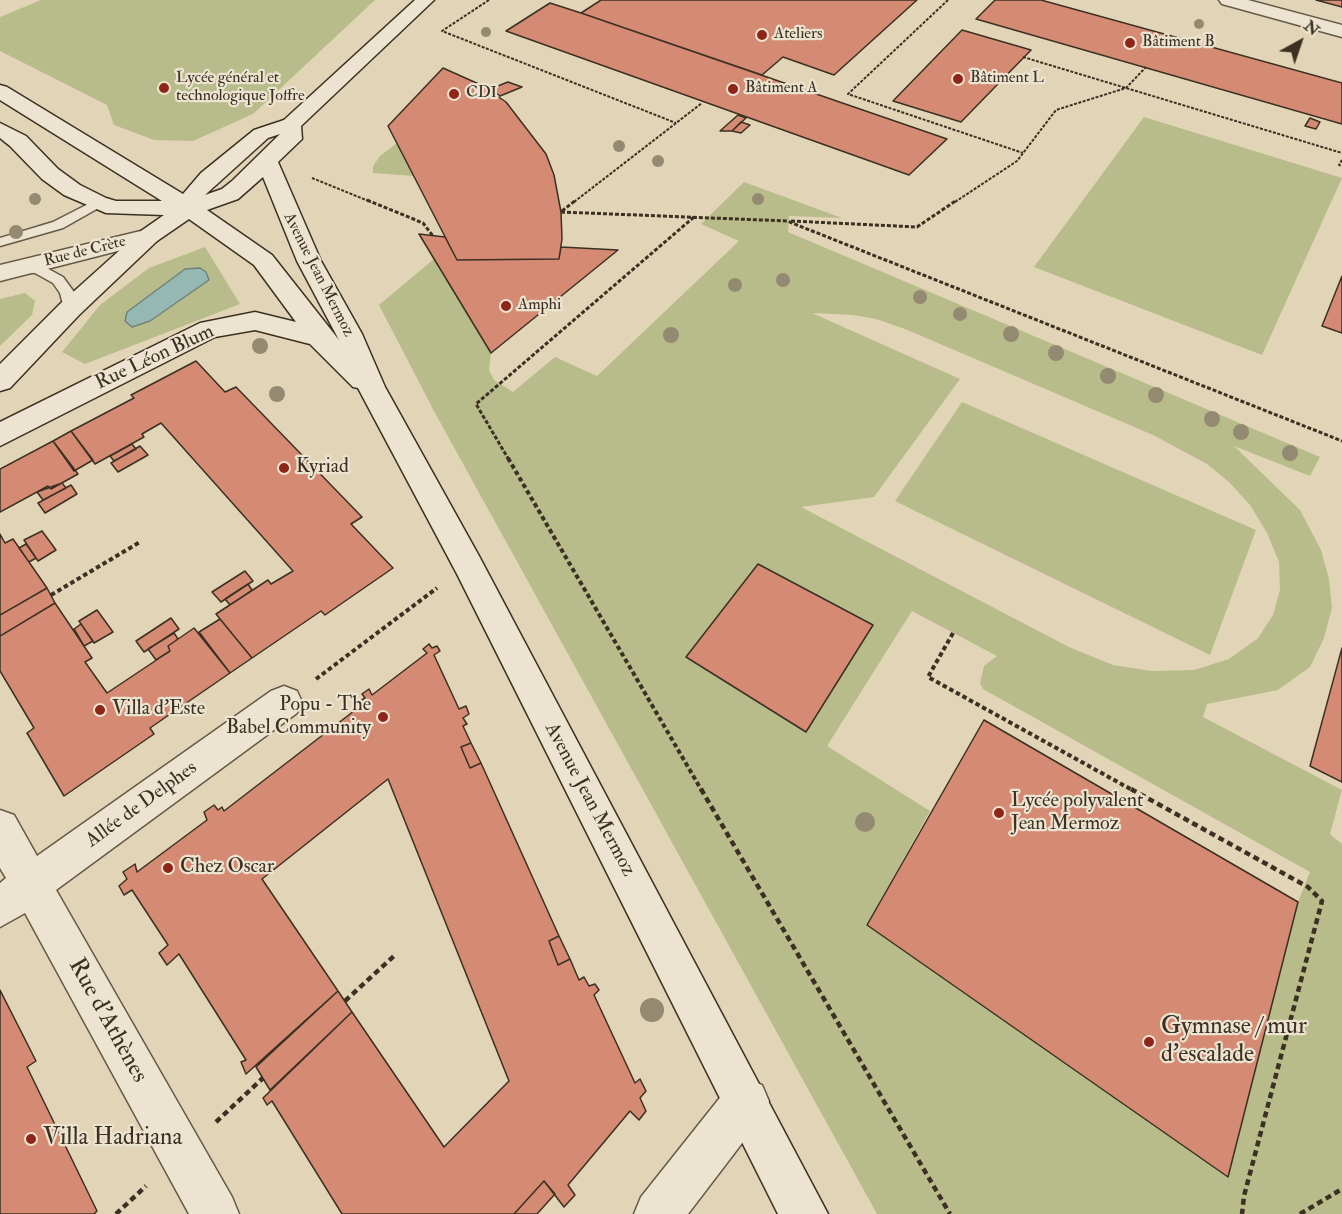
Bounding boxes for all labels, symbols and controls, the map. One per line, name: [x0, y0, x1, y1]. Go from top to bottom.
north arrow: [1270, 12, 1330, 72]
text: N: [1300, 16, 1323, 40]
place label: Ateliers: [774, 25, 822, 45]
marker: Ateliers: [755, 28, 769, 42]
place label: Bâtiment B: [1142, 33, 1215, 53]
marker: Bâtiment B: [1123, 36, 1137, 50]
place label: Lycée général et technologique Joffre: [176, 69, 305, 107]
place label: Bâtiment L: [970, 69, 1044, 89]
marker: Bâtiment L: [951, 72, 965, 86]
place label: Bâtiment A: [745, 79, 817, 99]
marker: Lycée général et technologique Joffre: [157, 81, 171, 95]
marker: Bâtiment A: [726, 82, 740, 96]
place label: CDI: [466, 84, 497, 104]
marker: CDI: [447, 87, 461, 101]
street label: Avenue Jean Mermoz: [278, 210, 358, 340]
street label: Rue de Crète: [42, 233, 128, 271]
place label: Amphi: [518, 296, 561, 316]
marker: Amphi: [499, 299, 513, 313]
street label: Rue Léon Blum: [92, 320, 218, 396]
place label: Kyriad: [296, 456, 349, 480]
marker: Kyriad: [277, 461, 291, 475]
place label: Popu - The Babel Community: [226, 694, 371, 741]
place label: Villa d'Este: [112, 698, 205, 722]
marker: Villa d'Este: [93, 703, 107, 717]
marker: Popu - The Babel Community: [376, 710, 390, 724]
street label: Avenue Jean Mermoz: [538, 719, 640, 881]
street label: Allée de Delphes: [82, 757, 202, 853]
place label: Lycée polyvalent Jean Mermoz: [1011, 790, 1143, 837]
marker: Lycée polyvalent Jean Mermoz: [992, 806, 1006, 820]
place label: Chez Oscar: [180, 856, 274, 880]
marker: Chez Oscar: [161, 861, 175, 875]
street label: Rue d'Athènes: [61, 954, 153, 1088]
place label: Gymnase / mur d'escalade: [1161, 1014, 1307, 1070]
marker: Gymnase / mur d'escalade: [1142, 1035, 1156, 1049]
place label: Villa Hadriana: [43, 1125, 182, 1153]
marker: Villa Hadriana: [24, 1132, 38, 1146]

